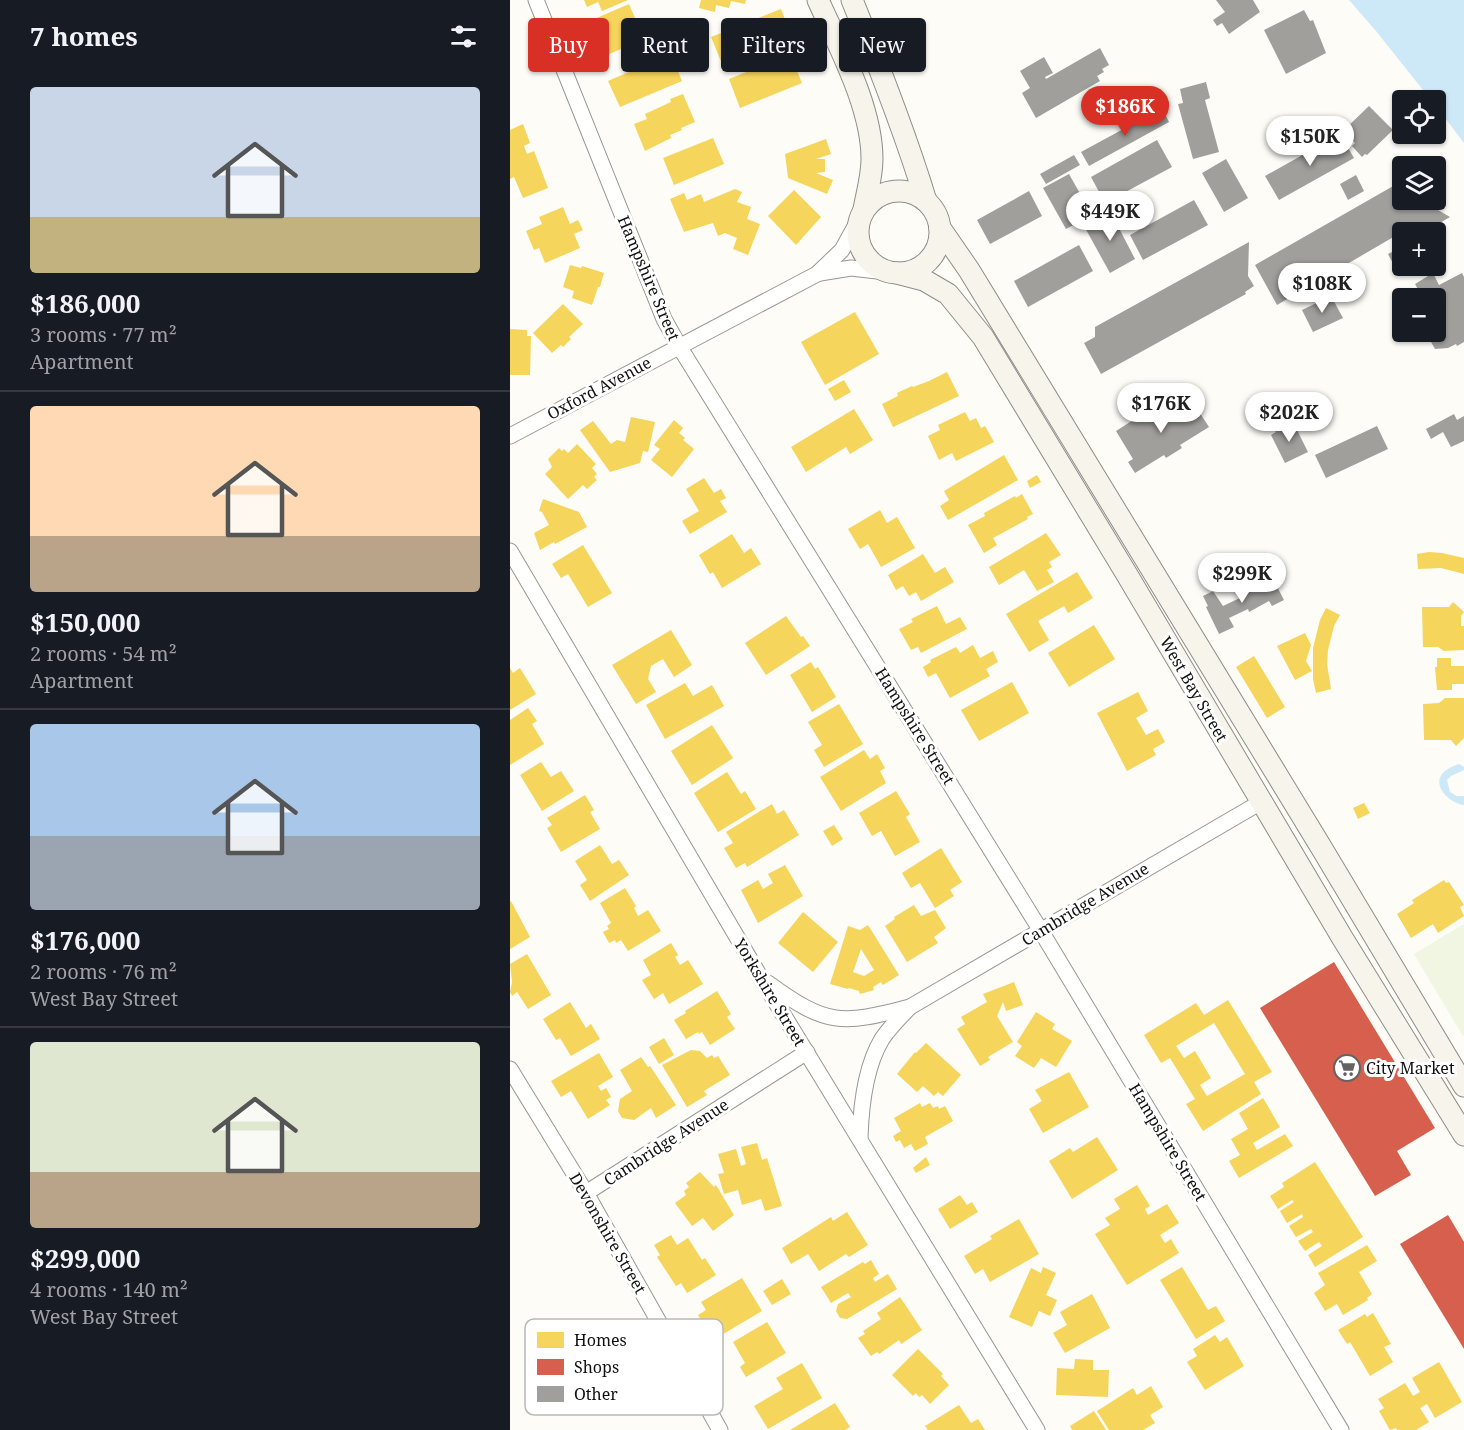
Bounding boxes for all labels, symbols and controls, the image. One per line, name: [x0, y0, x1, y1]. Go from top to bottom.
text: 7 homes: [30, 18, 138, 54]
chip: Buy: [528, 18, 609, 72]
chip: Rent: [621, 18, 709, 72]
chip: Filters: [721, 18, 827, 72]
chip: New: [839, 18, 926, 72]
icon: filters: [447, 20, 480, 53]
pin: $186K: [1083, 86, 1167, 137]
map controls: [1392, 90, 1446, 342]
button: locate: [1392, 90, 1446, 144]
text: $186K: [1095, 92, 1155, 119]
pin: $150K: [1268, 116, 1352, 167]
text: $150K: [1280, 122, 1340, 149]
icon: home: [201, 126, 309, 234]
button: layers: [1392, 156, 1446, 210]
pin: $449K: [1068, 191, 1152, 242]
text: $449K: [1080, 197, 1140, 224]
street label: Hampshire Street: [613, 212, 685, 344]
button: +: [1392, 222, 1446, 276]
pin: $108K: [1280, 263, 1364, 314]
text: $108K: [1292, 269, 1352, 296]
text: $186,000: [30, 285, 140, 321]
button: −: [1392, 288, 1446, 342]
text: 3 rooms · 77 m²: [30, 321, 177, 348]
text: Apartment: [30, 348, 134, 375]
street label: Oxford Avenue: [543, 351, 655, 425]
pin: $176K: [1119, 383, 1203, 434]
text: $176K: [1131, 389, 1191, 416]
pin: $202K: [1247, 392, 1331, 443]
text: $202K: [1259, 398, 1319, 425]
icon: home: [201, 445, 309, 553]
pin: $299K: [1200, 553, 1284, 604]
text: $299K: [1212, 559, 1272, 586]
text: $150,000: [30, 604, 140, 640]
street label: West Bay Street: [1155, 632, 1233, 746]
text: 2 rooms · 54 m²: [30, 640, 177, 667]
street label: Hampshire Street: [870, 663, 960, 789]
text: Apartment: [30, 667, 134, 694]
icon: home: [201, 763, 309, 871]
street label: Cambridge Avenue: [1017, 857, 1153, 951]
text: $176,000: [30, 922, 140, 958]
street label: Yorkshire Street: [729, 933, 811, 1050]
text: 2 rooms · 76 m²: [30, 958, 177, 985]
text: West Bay Street: [30, 985, 178, 1012]
supermarket icon: City Market: [1332, 1053, 1362, 1083]
place label: City Market: [1366, 1057, 1455, 1079]
street label: Hampshire Street: [1124, 1079, 1212, 1205]
icon: home: [201, 1081, 309, 1189]
street label: Cambridge Avenue: [599, 1093, 733, 1191]
street label: Devonshire Street: [564, 1168, 652, 1298]
text: $299,000: [30, 1240, 140, 1276]
text: 4 rooms · 140 m²: [30, 1276, 188, 1303]
text: West Bay Street: [30, 1303, 178, 1330]
legend: [525, 1319, 723, 1415]
text: Homes: [574, 1329, 627, 1351]
text: Shops: [574, 1356, 619, 1378]
text: Other: [574, 1383, 618, 1405]

